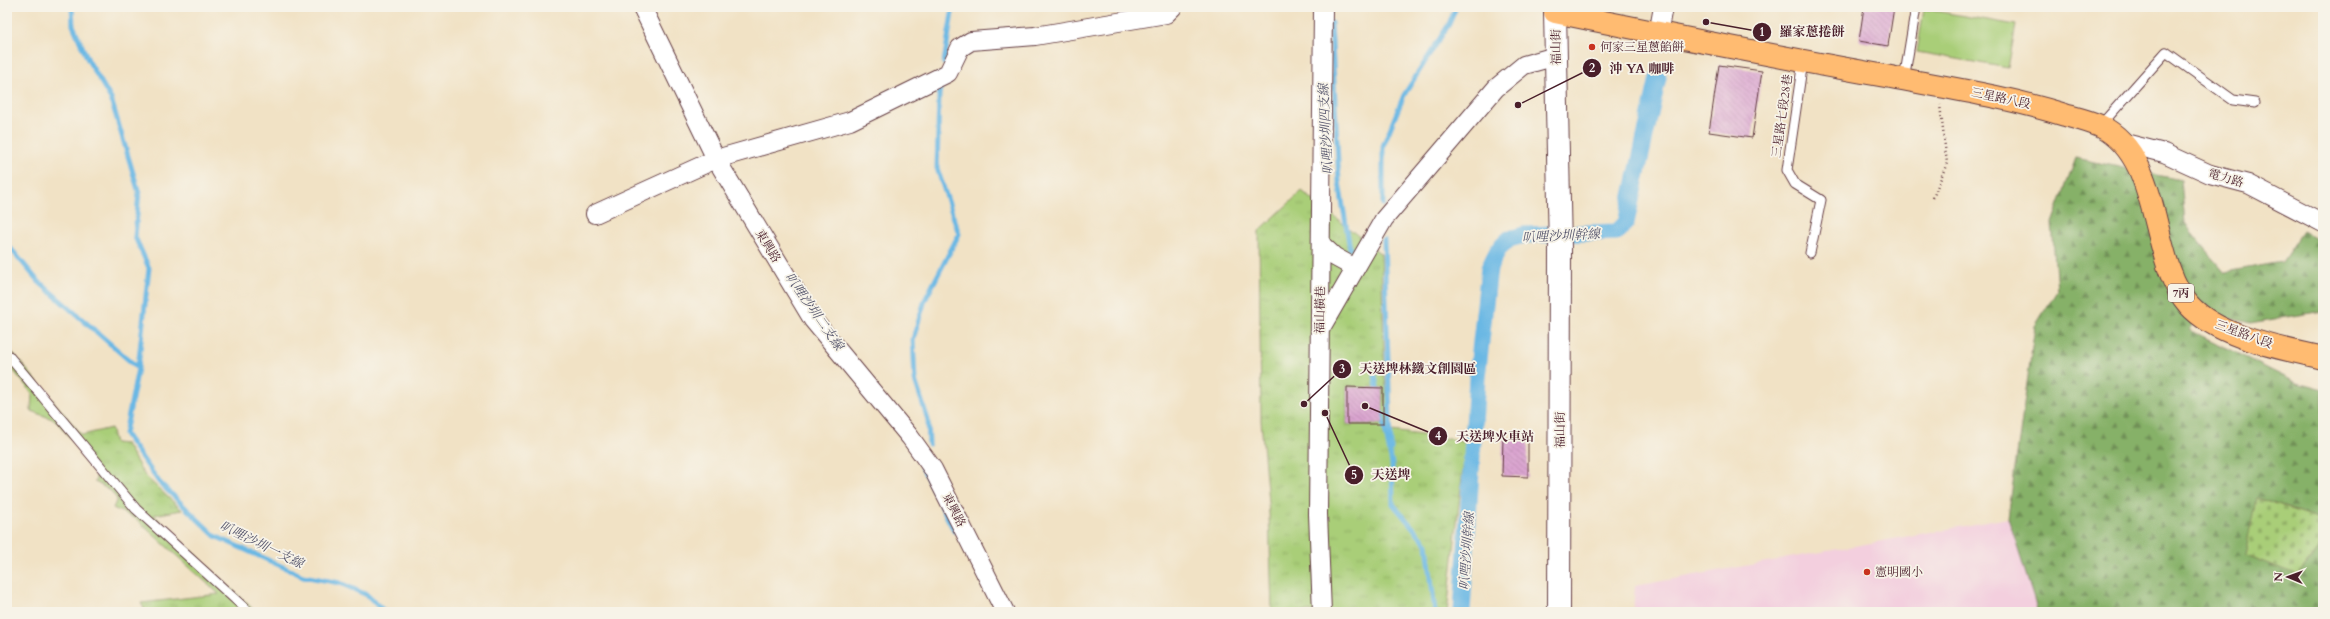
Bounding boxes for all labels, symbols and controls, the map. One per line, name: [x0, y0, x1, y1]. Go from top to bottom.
callout: 羅家蔥捲餅: [1752, 19, 1853, 44]
text: 羅家蔥捲餅: [1779, 23, 1845, 41]
text: 1: [1759, 24, 1765, 40]
street label: 福山街: [1548, 28, 1564, 65]
place label: 何家三星蔥餡餅: [1600, 39, 1684, 55]
marker: 何家三星蔥餡餅: [1587, 42, 1597, 52]
callout: 沖 YA 咖啡: [1582, 56, 1682, 81]
text: 2: [1589, 60, 1595, 76]
text: 沖 YA 咖啡: [1610, 60, 1674, 78]
street label: 三星路七段28巷: [1768, 73, 1796, 159]
water label: 叭哩沙圳四支線: [1315, 81, 1337, 175]
street label: 三星路八段: [1970, 84, 2032, 112]
street label: 電力路: [2206, 165, 2246, 191]
water label: 叭哩沙圳幹線: [1522, 225, 1602, 247]
street label: 東興路: [752, 226, 784, 266]
water label: 叭哩沙圳二支線: [781, 269, 849, 356]
road number: 7丙: [2168, 284, 2194, 302]
street label: 福山橫巷: [1312, 286, 1328, 334]
street label: 三星路八段: [2213, 316, 2275, 352]
callout: 天送埤林鐵文創園區: [1332, 356, 1485, 381]
text: 天送埤林鐵文創園區: [1359, 360, 1477, 378]
text: 3: [1339, 361, 1345, 377]
street label: 福山街: [1552, 411, 1568, 448]
callout: 天送埤火車站: [1428, 424, 1542, 449]
text: 4: [1435, 428, 1441, 444]
text: 天送埤火車站: [1456, 428, 1534, 446]
callout: 天送埤: [1344, 462, 1419, 487]
text: 天送埤: [1371, 466, 1411, 484]
text: 5: [1351, 467, 1357, 483]
street label: 東興路: [939, 490, 969, 530]
water label: 叭哩沙圳幹線: [1455, 510, 1479, 591]
water label: 叭哩沙圳一支線: [217, 517, 308, 574]
north arrow: [2268, 557, 2308, 597]
place label: 憲明國小: [1875, 564, 1923, 580]
marker: 憲明國小: [1862, 567, 1872, 577]
text: N: [2271, 571, 2286, 582]

